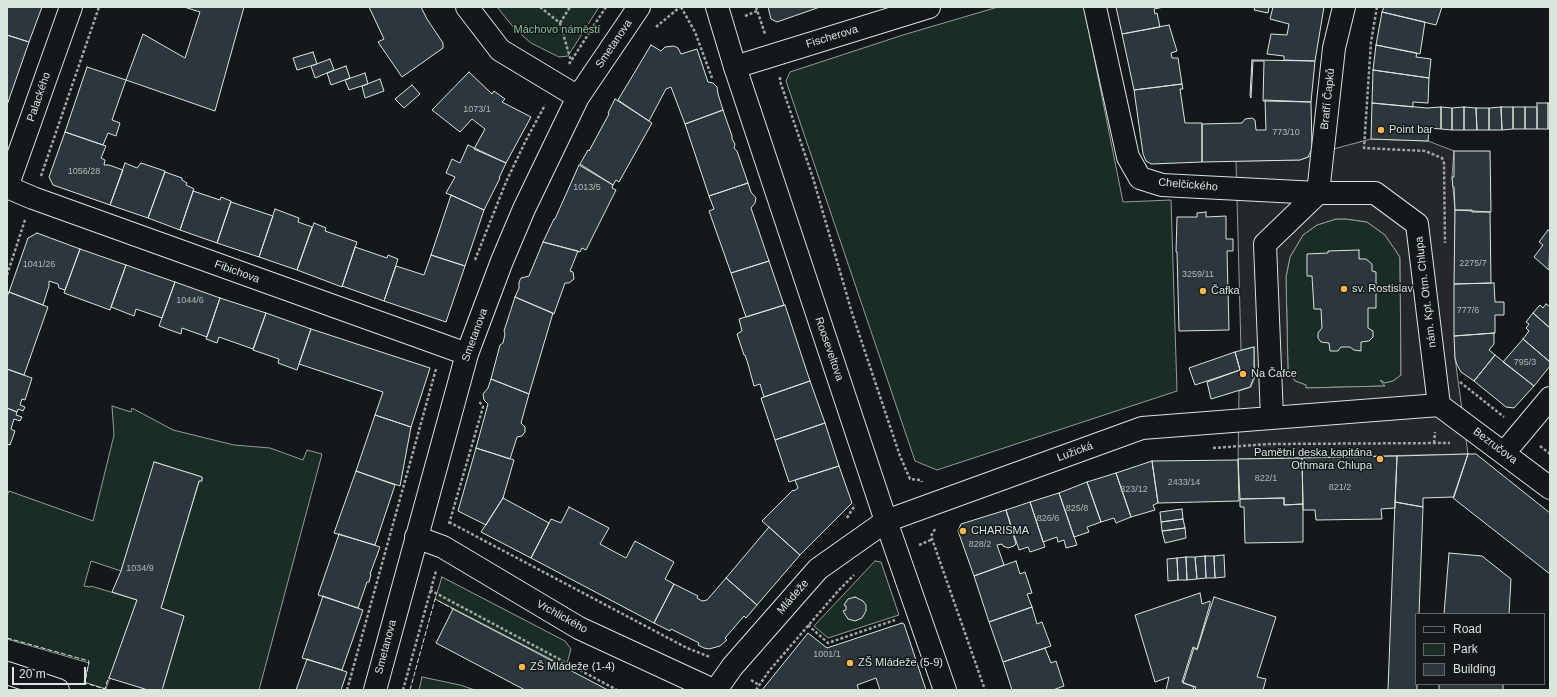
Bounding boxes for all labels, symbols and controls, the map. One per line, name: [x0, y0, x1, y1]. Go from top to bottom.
street label: Smetanova: [593, 17, 635, 71]
park label: Máchovo náměstí: [514, 23, 600, 37]
street label: Fischerova: [804, 23, 860, 51]
street label: Bratří Čapků: [1318, 68, 1338, 130]
street label: Palackého: [24, 71, 54, 123]
house number: 1073/1: [463, 105, 491, 115]
place label: Point bar: [1389, 123, 1433, 137]
marker: Point bar: [1376, 125, 1386, 135]
house number: 773/10: [1272, 128, 1300, 138]
house number: 1056/28: [68, 167, 100, 177]
street label: Chelčického: [1158, 176, 1218, 194]
house number: 1013/5: [573, 183, 601, 193]
street label: nám. Kpt. Otm. Chlupa: [1413, 236, 1439, 348]
street label: Fibichova: [213, 258, 261, 286]
house number: 2275/7: [1459, 259, 1487, 269]
house number: 1041/26: [23, 260, 55, 270]
house number: 3259/11: [1182, 270, 1214, 280]
place label: sv. Rostislav: [1352, 282, 1413, 296]
place label: Čafka: [1211, 284, 1240, 298]
marker: sv. Rostislav: [1339, 284, 1349, 294]
marker: Čafka: [1198, 286, 1208, 296]
house number: 1044/6: [176, 296, 204, 306]
house number: 777/6: [1457, 306, 1479, 316]
street label: Smetanova: [459, 307, 491, 363]
street label: Rooseveltova: [812, 315, 846, 383]
house number: 795/3: [1514, 358, 1536, 368]
place label: Na Čafce: [1251, 367, 1297, 381]
marker: Na Čafce: [1238, 369, 1248, 379]
street label: Bezručova: [1470, 425, 1520, 467]
street label: Lužická: [1055, 439, 1095, 465]
place label: Pamětní deska kapitána Othmara Chlupa: [1254, 446, 1372, 472]
marker: Pamětní deska kapitána Othmara Chlupa: [1375, 454, 1385, 464]
house number: 822/1: [1255, 474, 1277, 484]
house number: 2433/14: [1168, 478, 1200, 488]
house number: 821/2: [1329, 483, 1351, 493]
house number: 823/12: [1120, 485, 1148, 495]
house number: 825/8: [1066, 504, 1088, 514]
house number: 826/6: [1037, 514, 1059, 524]
place label: CHARISMA: [971, 524, 1029, 538]
marker: CHARISMA: [958, 526, 968, 536]
house number: 828/2: [969, 540, 991, 550]
house number: 1034/9: [126, 564, 154, 574]
street label: Mládeže: [774, 577, 812, 617]
street label: Vrchlického: [534, 598, 590, 636]
legend: [1415, 613, 1545, 685]
street label: Smetanova: [372, 618, 400, 676]
text: Road: [1453, 622, 1482, 636]
text: Park: [1453, 642, 1478, 656]
house number: 1001/1: [813, 650, 841, 660]
place label: ZŠ Mládeže (5-9): [858, 656, 943, 670]
marker: ZŠ Mládeže (5-9): [845, 658, 855, 668]
scale bar: [14, 659, 88, 685]
place label: ZŠ Mládeže (1-4): [530, 660, 615, 674]
marker: ZŠ Mládeže (1-4): [517, 662, 527, 672]
text: Building: [1453, 662, 1496, 676]
text: 20 m: [19, 667, 46, 681]

